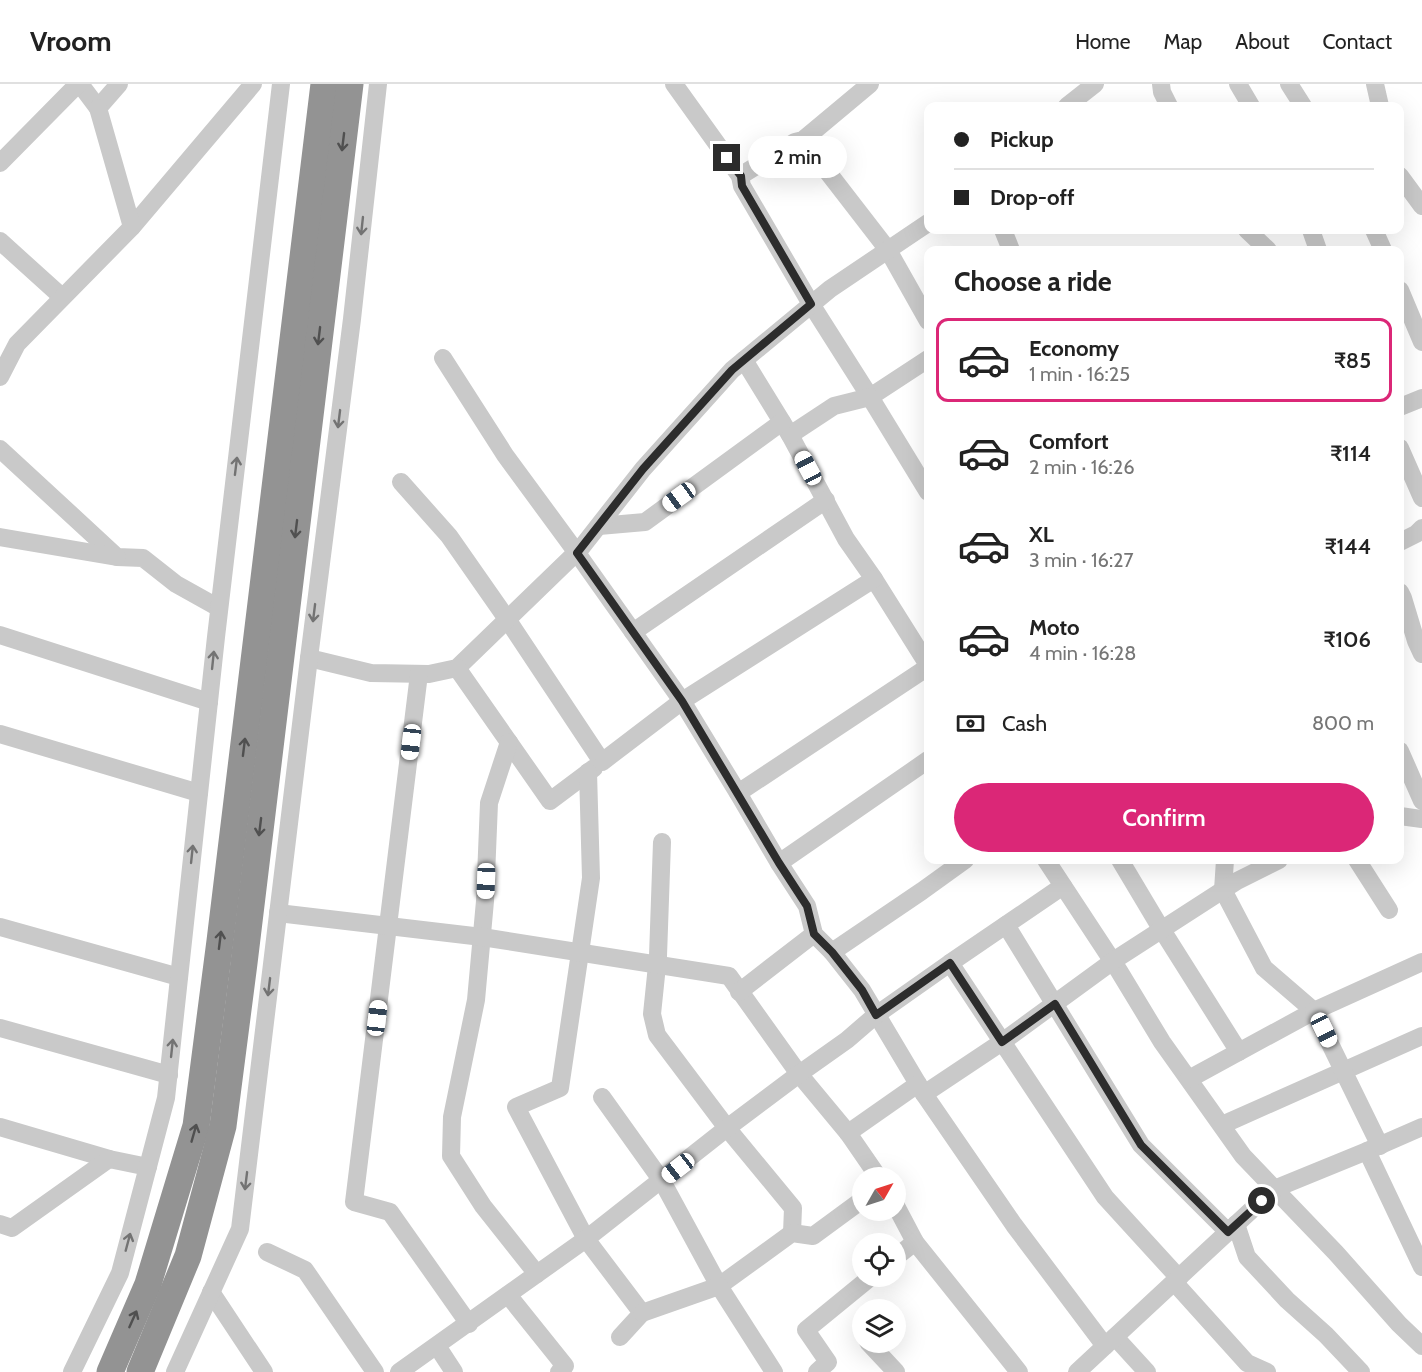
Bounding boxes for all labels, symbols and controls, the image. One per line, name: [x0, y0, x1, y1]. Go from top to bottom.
text: Vroom: [30, 24, 112, 58]
text: Home: [1075, 29, 1131, 54]
text: Map: [1164, 29, 1202, 54]
text: About: [1235, 29, 1289, 54]
text: Contact: [1322, 29, 1392, 54]
text: Pickup: [990, 126, 1054, 153]
one-way arrow: [337, 132, 348, 152]
callout: 2 min: [748, 137, 847, 179]
route end: [713, 144, 740, 171]
text: 2 min: [773, 145, 822, 169]
text: Drop-off: [990, 184, 1074, 211]
one-way arrow: [356, 215, 367, 235]
text: Choose a ride: [954, 265, 1112, 298]
one-way arrow: [314, 325, 325, 345]
icon: car: [957, 333, 1011, 387]
text: Economy: [1029, 335, 1119, 362]
text: ₹85: [1334, 347, 1371, 374]
text: 1 min · 16:25: [1029, 362, 1130, 386]
one-way arrow: [333, 409, 344, 429]
icon: car: [957, 426, 1011, 480]
text: Comfort: [1029, 428, 1108, 455]
text: ₹114: [1330, 440, 1371, 467]
car: [792, 448, 824, 488]
text: 2 min · 16:26: [1029, 455, 1135, 479]
one-way arrow: [231, 457, 242, 477]
car: [659, 479, 699, 515]
one-way arrow: [290, 519, 301, 539]
icon: car: [957, 519, 1011, 573]
text: XL: [1029, 521, 1054, 548]
text: ₹144: [1325, 533, 1371, 560]
text: 3 min · 16:27: [1029, 548, 1134, 572]
one-way arrow: [309, 602, 320, 622]
icon: car: [957, 612, 1011, 666]
text: Moto: [1029, 614, 1080, 641]
text: ₹106: [1323, 626, 1371, 653]
text: 4 min · 16:28: [1029, 641, 1136, 665]
one-way arrow: [208, 651, 219, 670]
icon: cash: [954, 707, 987, 740]
text: Cash: [1002, 710, 1047, 737]
text: 800 m: [1312, 711, 1374, 735]
car: [400, 723, 422, 761]
one-way arrow: [238, 737, 249, 757]
button: Confirm: [954, 783, 1374, 852]
one-way arrow: [255, 817, 266, 837]
one-way arrow: [187, 844, 198, 864]
car: [476, 863, 496, 899]
one-way arrow: [215, 931, 226, 951]
one-way arrow: [263, 977, 274, 997]
car: [366, 999, 388, 1037]
car: [1308, 1010, 1340, 1050]
one-way arrow: [166, 1038, 177, 1058]
one-way arrow: [188, 1124, 200, 1143]
car: [658, 1150, 698, 1186]
north arrow: [852, 1167, 906, 1221]
map controls: [852, 1167, 906, 1353]
one-way arrow: [240, 1170, 251, 1190]
route start: [1248, 1187, 1275, 1214]
one-way arrow: [123, 1233, 134, 1252]
button: locate: [852, 1233, 906, 1287]
button: layers: [852, 1299, 906, 1353]
one-way arrow: [128, 1310, 140, 1328]

